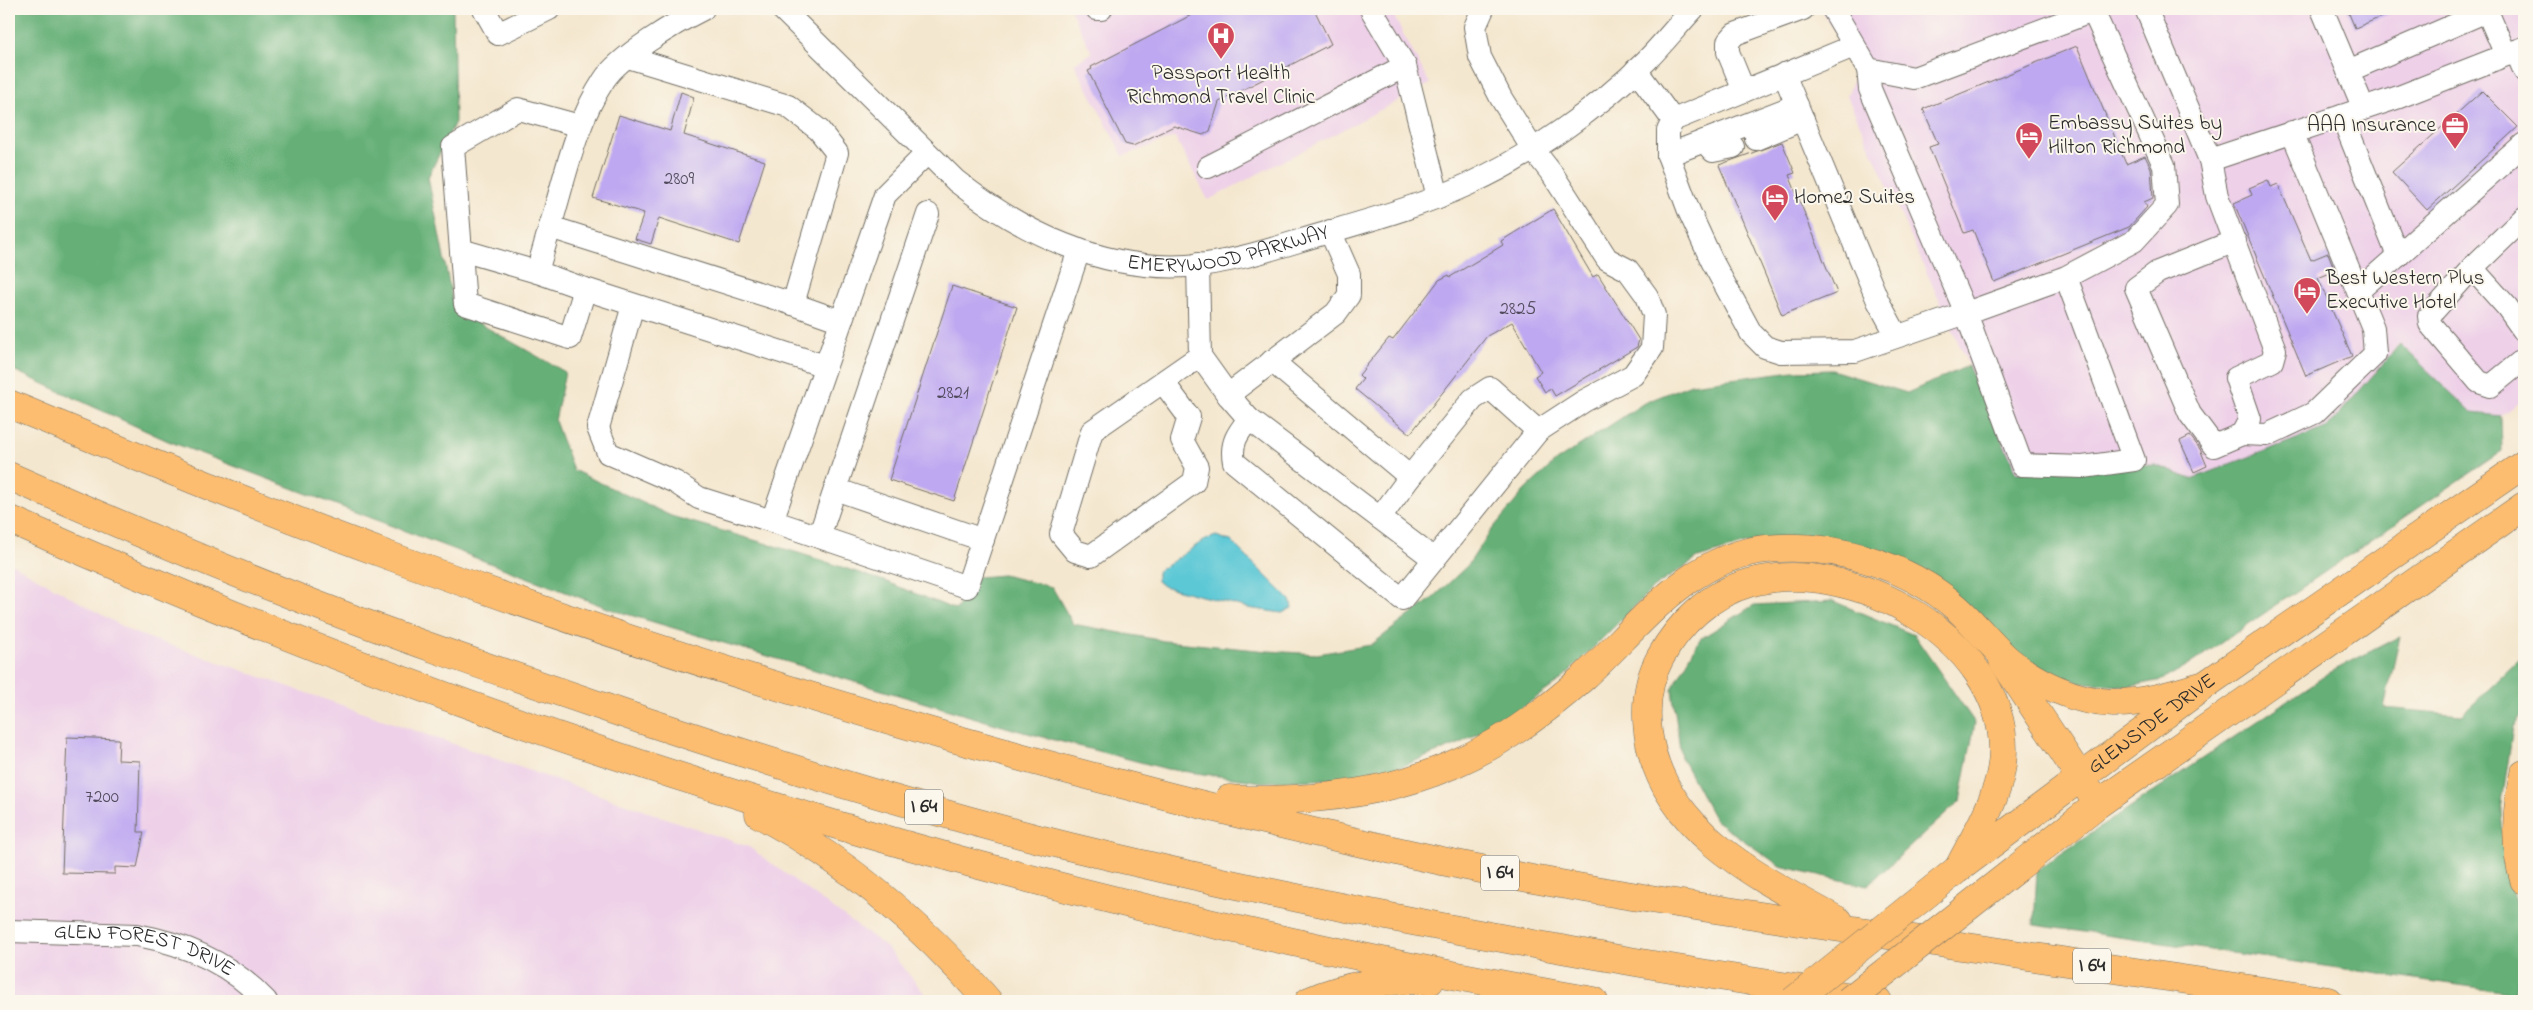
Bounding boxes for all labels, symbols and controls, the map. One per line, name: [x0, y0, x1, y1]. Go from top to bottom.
hospital icon: Passport Health Richmond Travel Clinic: [1206, 21, 1236, 60]
place label: Passport Health Richmond Travel Clinic: [1127, 59, 1316, 113]
place label: Embassy Suites by Hilton Richmond: [2048, 109, 2222, 163]
place label: AAA Insurance: [2307, 111, 2437, 141]
office icon: AAA Insurance: [2440, 111, 2470, 150]
hotel icon: Embassy Suites by Hilton Richmond: [2014, 121, 2044, 160]
house number: 2809: [664, 166, 695, 193]
hotel icon: Home2 Suites: [1760, 183, 1790, 222]
place label: Home2 Suites: [1794, 183, 1915, 213]
street label: EMERYWOOD PARKWAY: [1125, 218, 1333, 281]
place label: Best Western Plus Executive Hotel: [2325, 264, 2485, 318]
hotel icon: Best Western Plus Executive Hotel: [2292, 276, 2322, 315]
house number: 2825: [1500, 296, 1537, 323]
house number: 2821: [937, 380, 969, 407]
street label: GLENSIDE DRIVE: [2082, 667, 2222, 782]
house number: 7200: [85, 784, 119, 811]
road number: I 64: [905, 790, 943, 824]
road number: I 64: [1481, 856, 1519, 890]
street label: GLEN FOREST DRIVE: [53, 917, 240, 985]
road number: I 64: [2073, 948, 2111, 984]

